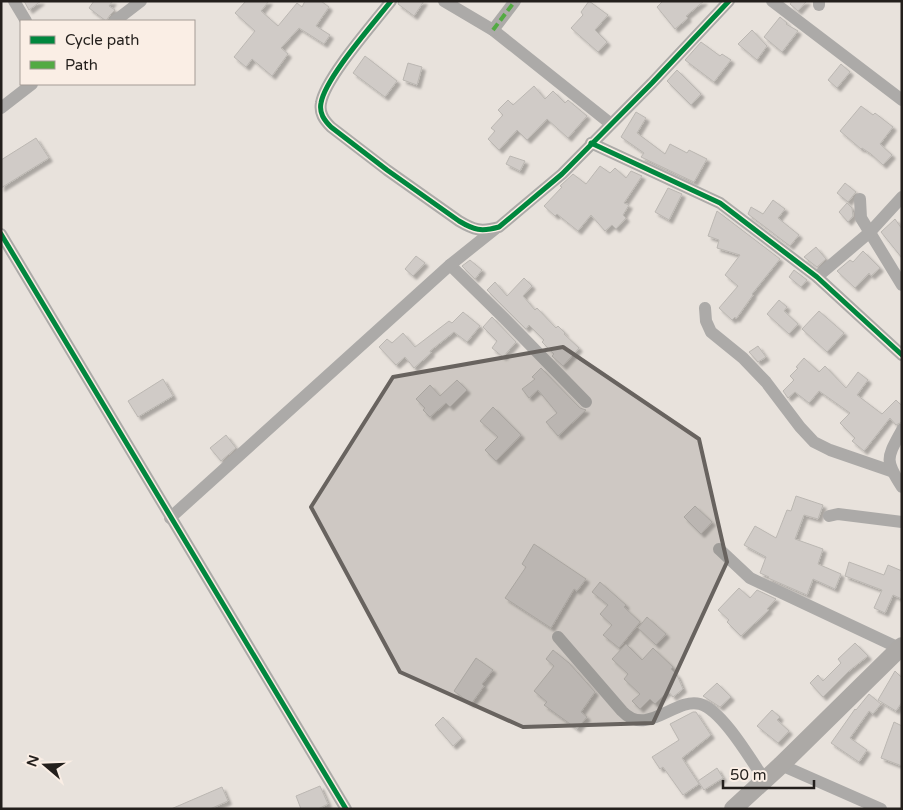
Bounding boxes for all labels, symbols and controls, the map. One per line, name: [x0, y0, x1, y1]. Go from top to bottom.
legend: [20, 20, 195, 85]
text: Cycle path: [65, 31, 139, 49]
text: Path: [65, 56, 98, 74]
north arrow: [20, 740, 70, 790]
text: N: [23, 753, 43, 769]
scale bar: [723, 758, 814, 790]
text: 50 m: [730, 766, 767, 784]

